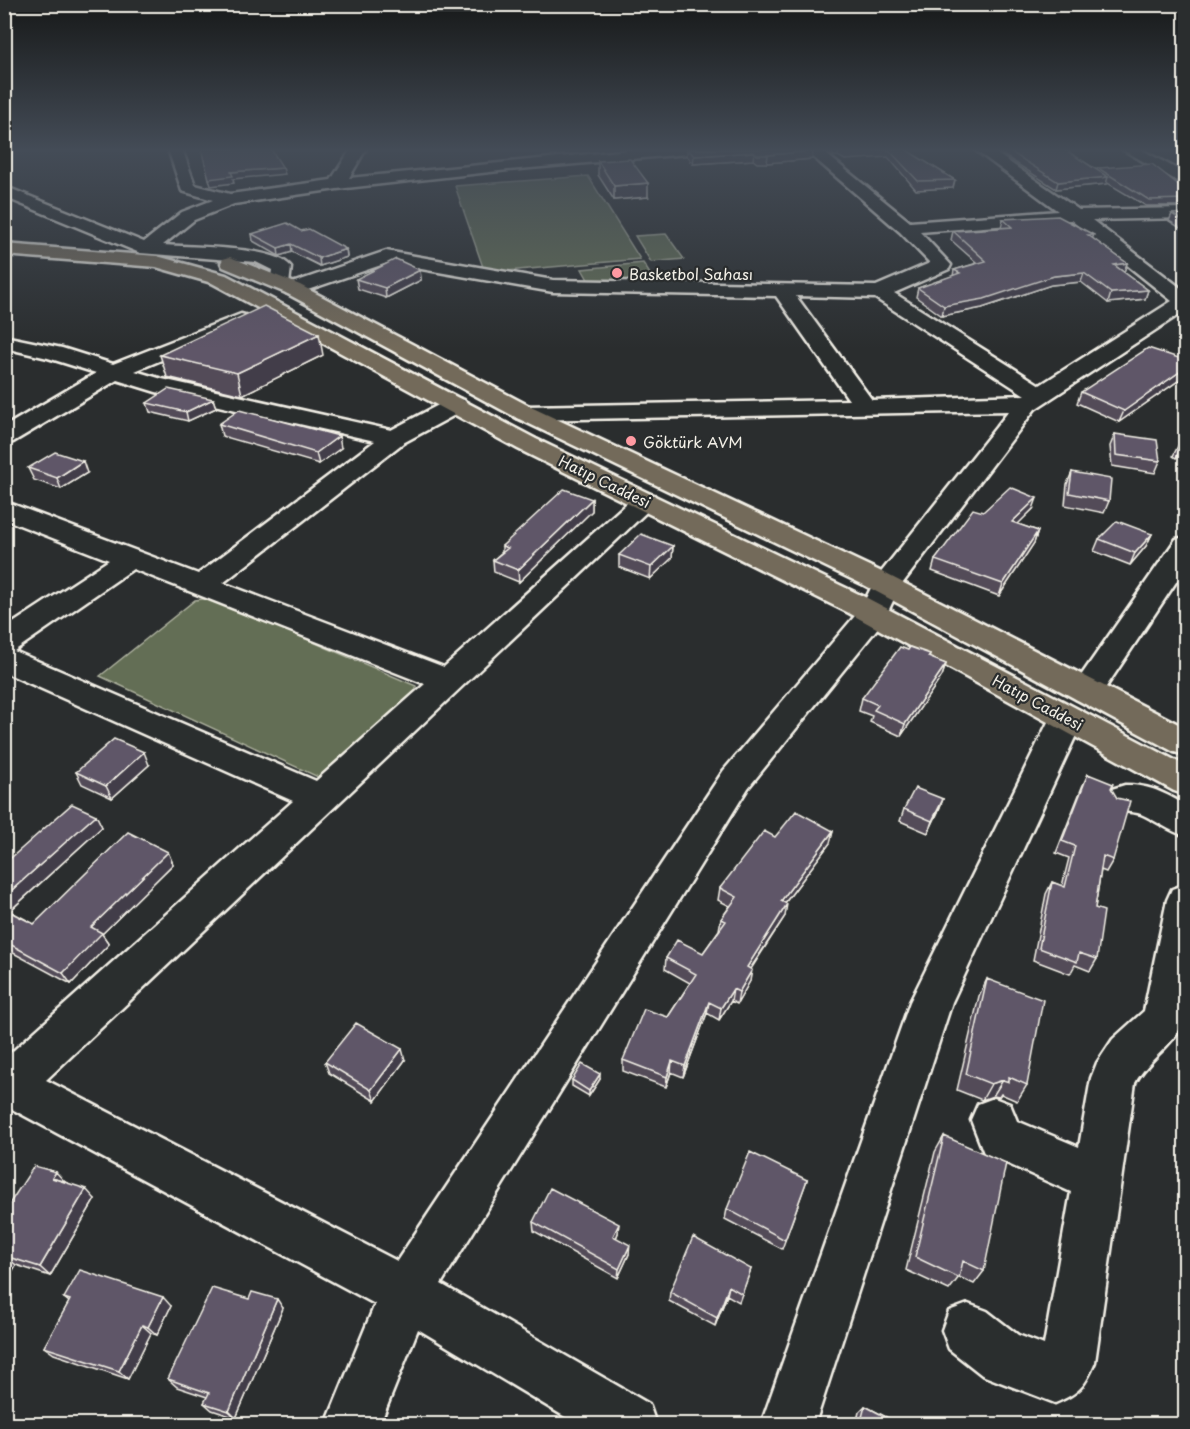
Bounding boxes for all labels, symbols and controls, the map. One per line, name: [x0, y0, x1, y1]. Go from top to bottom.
place label: Basketbol Sahası: [629, 262, 753, 285]
marker: Basketbol Sahası: [610, 266, 624, 280]
place label: Göktürk AVM: [643, 430, 743, 453]
marker: Göktürk AVM: [624, 434, 638, 448]
street label: Hatıp Caddesi: [555, 449, 655, 513]
street label: Hatıp Caddesi: [989, 668, 1087, 736]

